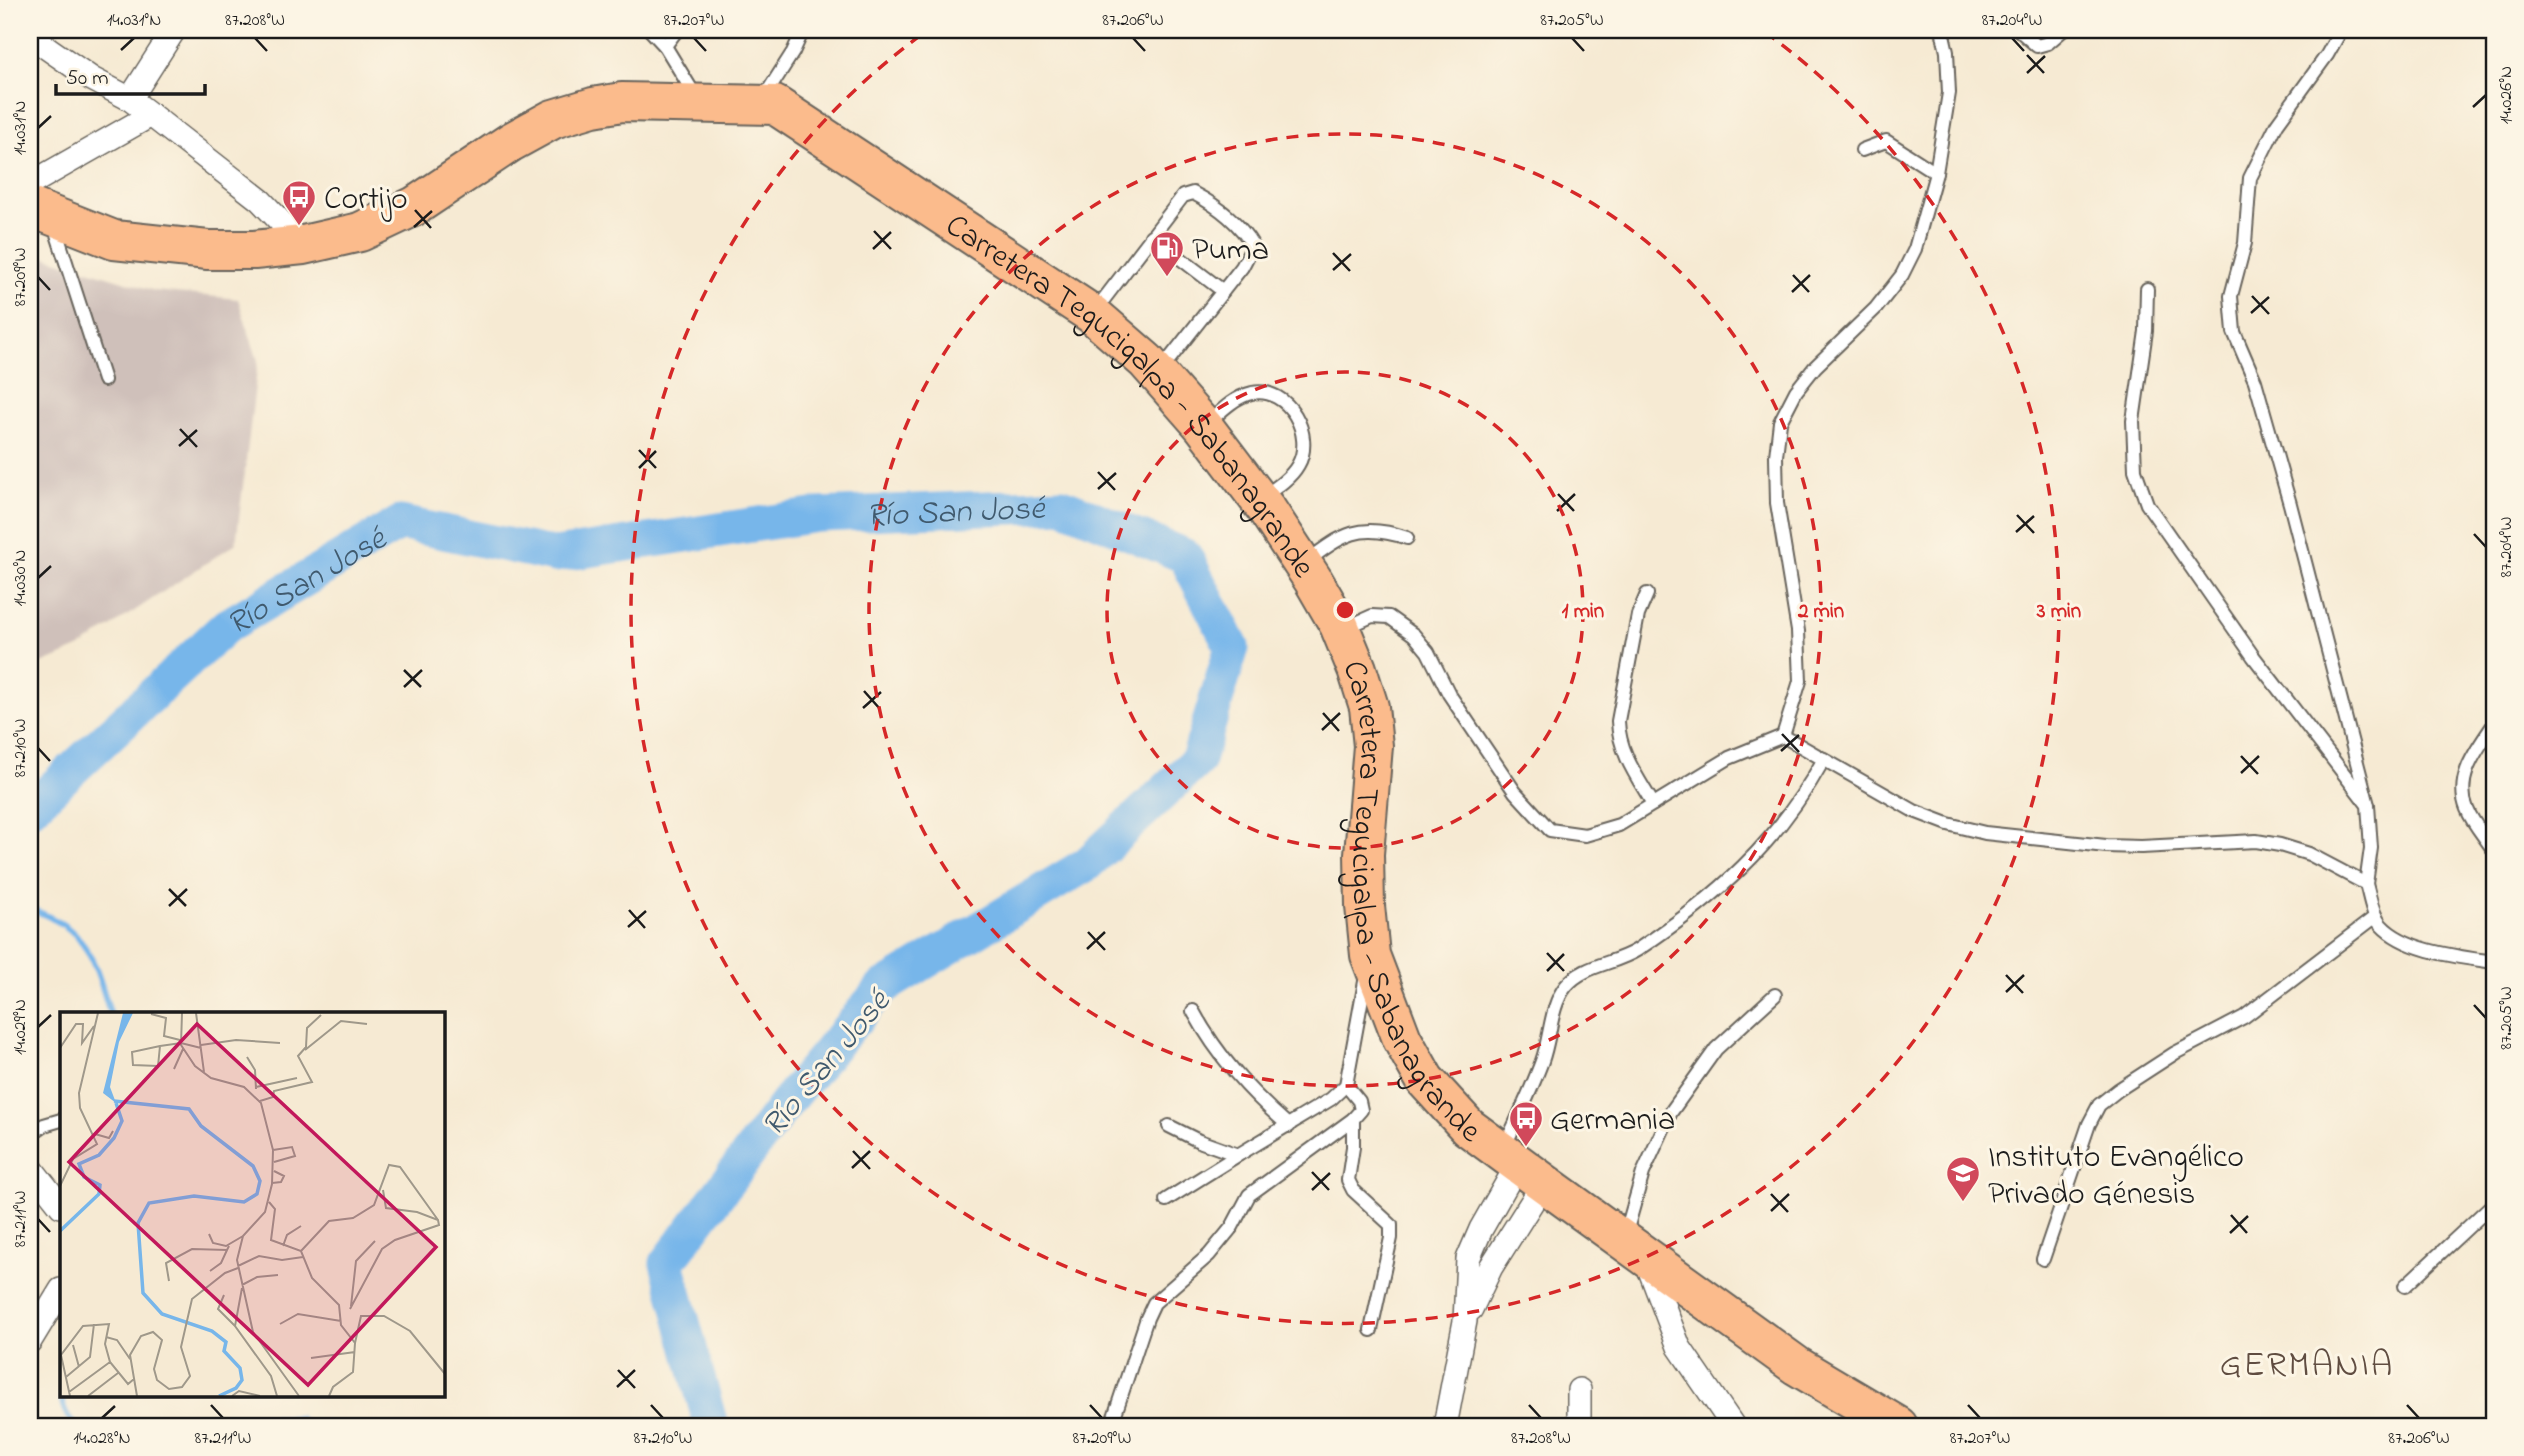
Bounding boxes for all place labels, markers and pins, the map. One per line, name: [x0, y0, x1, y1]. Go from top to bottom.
place label: Cortijo: [324, 177, 408, 224]
bus stop icon: Cortijo: [280, 178, 318, 227]
place label: Puma: [1192, 228, 1269, 275]
fuel station icon: Puma: [1148, 229, 1186, 278]
centre of rings: [1333, 598, 1357, 622]
place label: Germania: [1550, 1098, 1675, 1145]
bus stop icon: Germania: [1507, 1099, 1545, 1148]
place label: Instituto Evangélico Privado Génesis: [1988, 1135, 2244, 1219]
school or university icon: Instituto Evangélico Privado Génesis: [1944, 1154, 1982, 1203]

